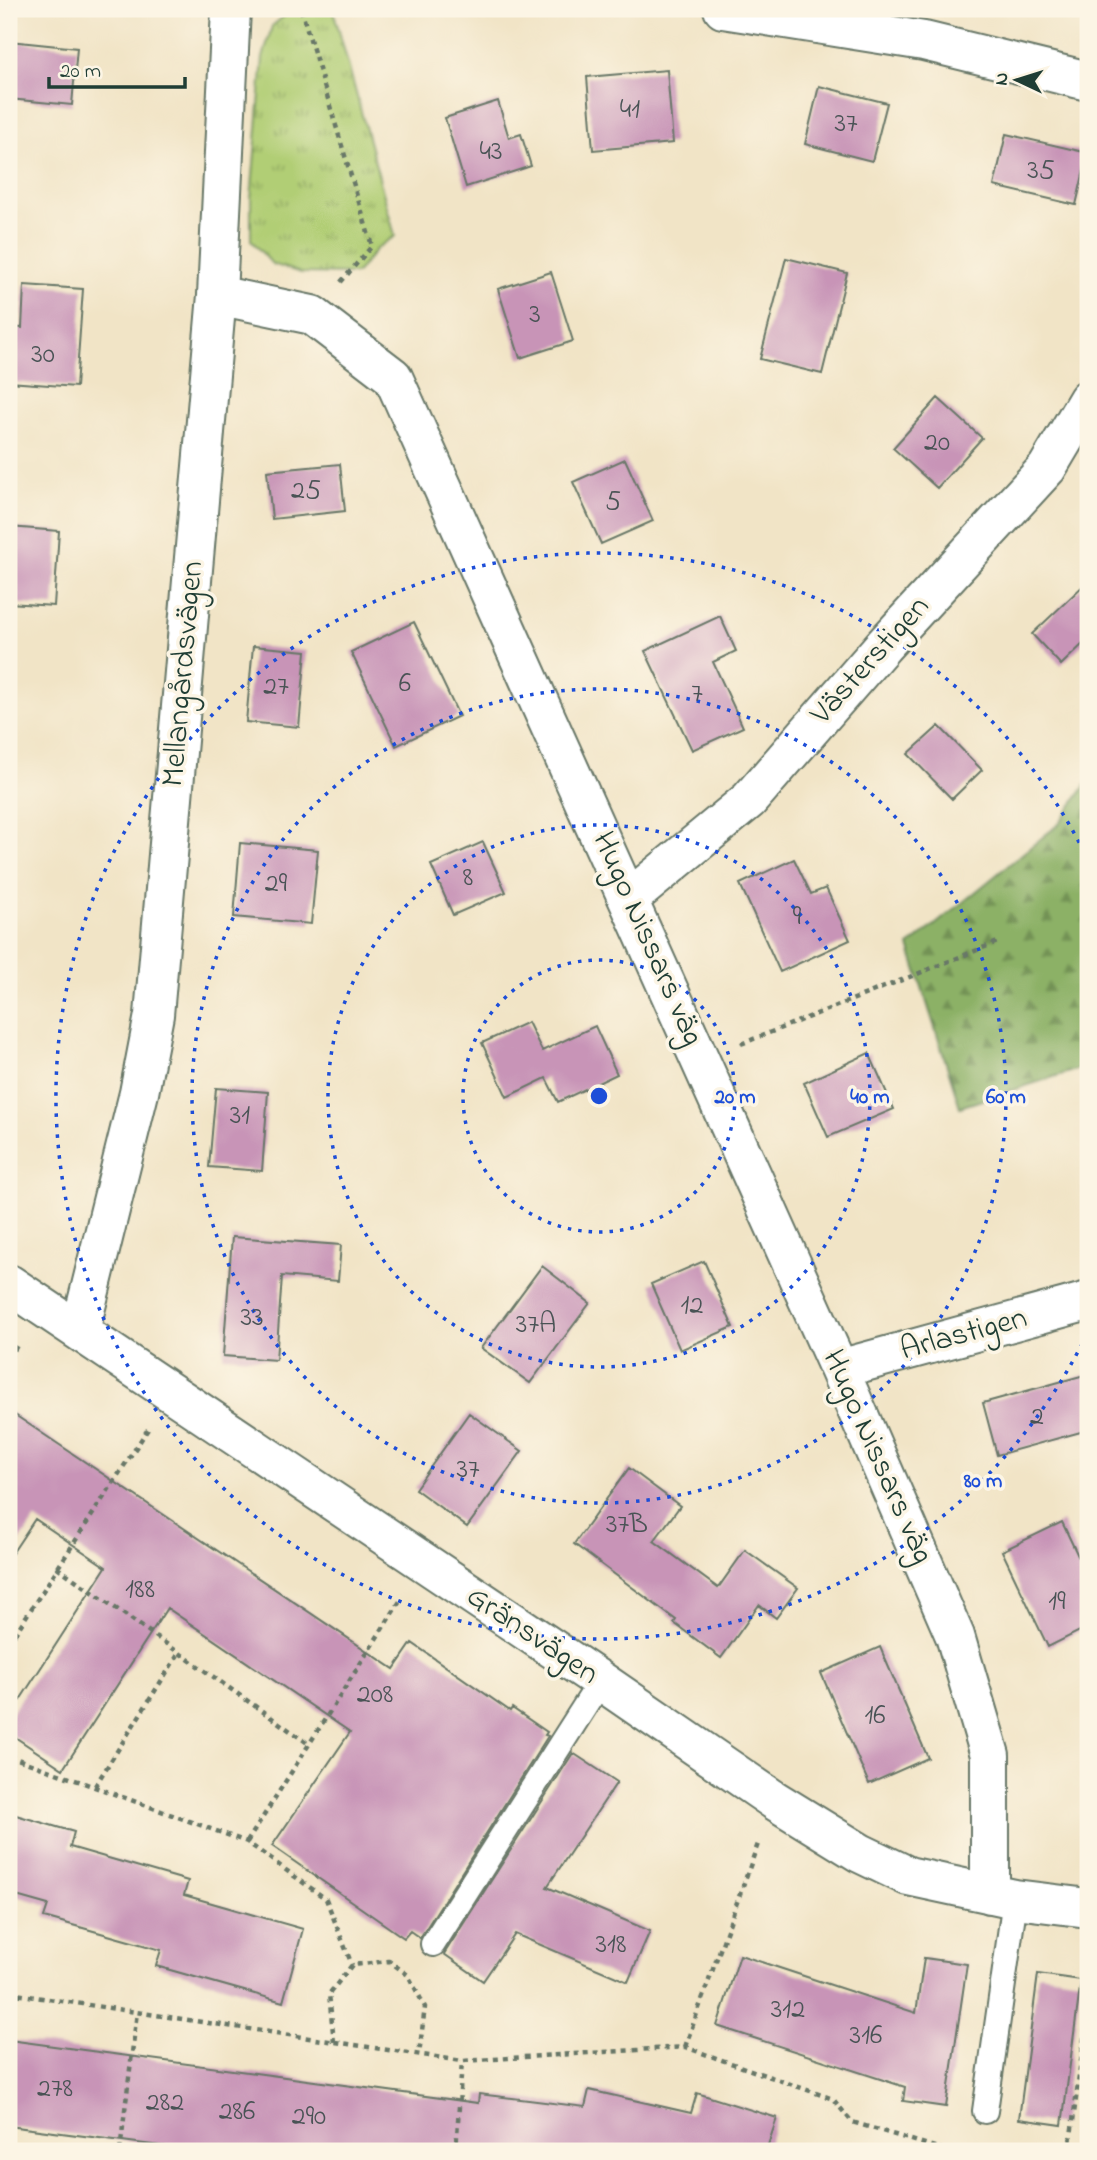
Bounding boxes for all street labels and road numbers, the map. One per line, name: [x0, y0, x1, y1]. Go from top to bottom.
street label: Mellangårdsvägen: [151, 559, 217, 789]
street label: Västerstigen: [799, 586, 942, 737]
street label: Hugo Nissars väg: [579, 824, 715, 1054]
street label: Arlastigen: [895, 1296, 1033, 1374]
street label: Hugo Nissars väg: [809, 1342, 945, 1572]
street label: Gränsvägen: [456, 1574, 608, 1698]

